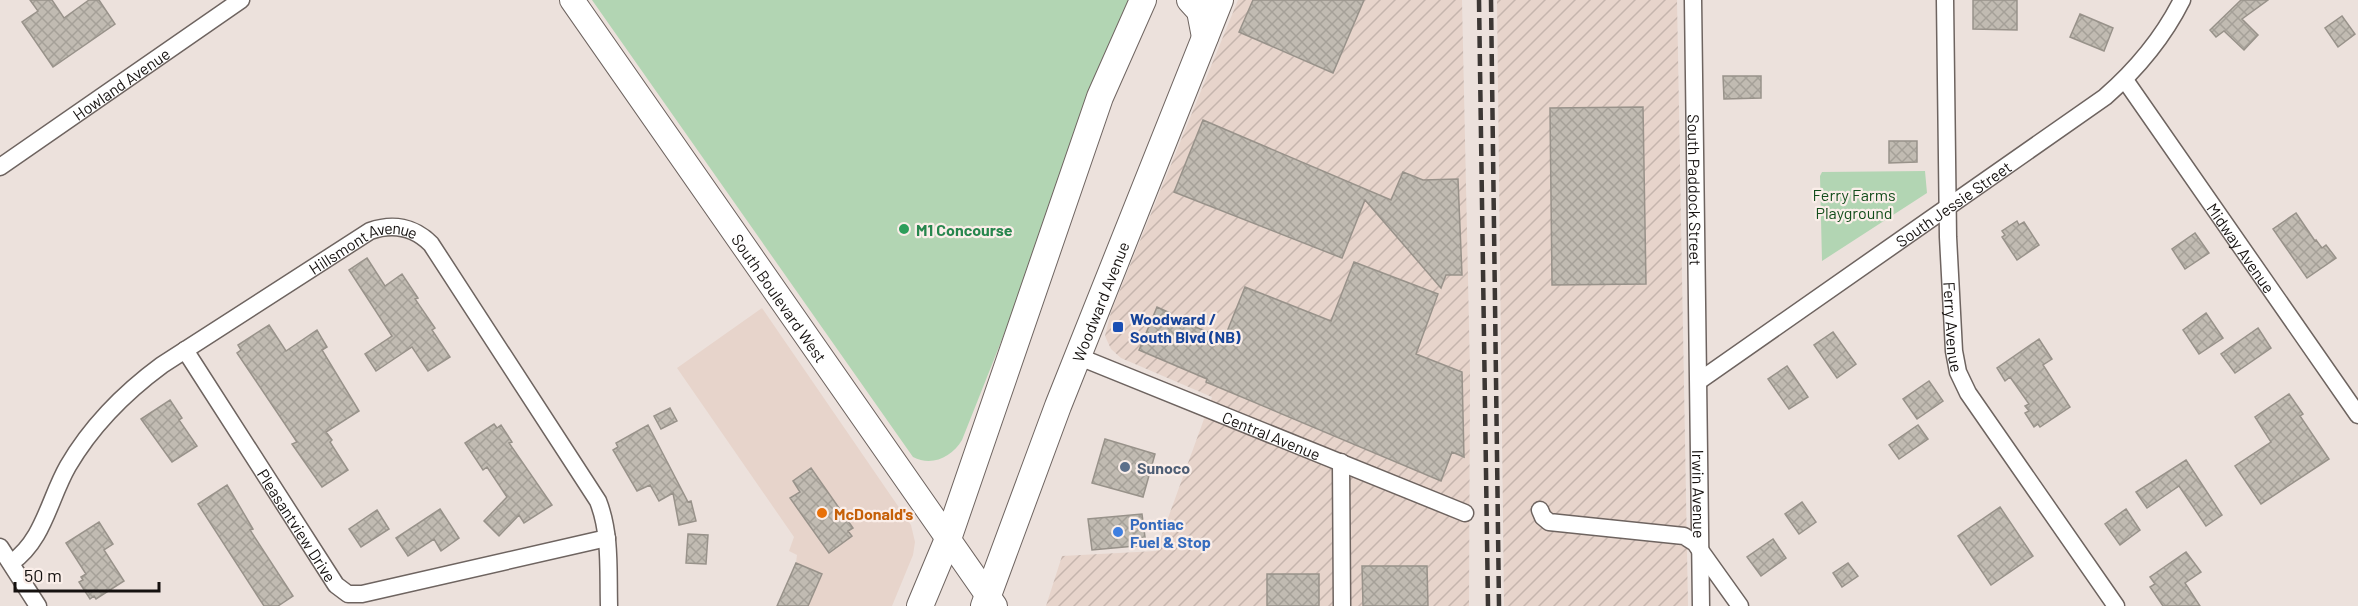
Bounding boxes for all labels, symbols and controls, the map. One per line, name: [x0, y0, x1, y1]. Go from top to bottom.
street label: Howland Avenue: [69, 43, 173, 123]
street label: South Paddock Street: [1685, 114, 1706, 266]
street label: South Jessie Street: [1892, 156, 2014, 250]
park label: Ferry Farms Playground: [1812, 185, 1896, 222]
street label: Midway Avenue: [2204, 199, 2279, 296]
street label: Hillsmont Avenue: [305, 217, 421, 278]
place label: M1 Concourse: [916, 220, 1013, 239]
marker: M1 Concourse: [897, 222, 911, 236]
street label: South Boulevard West: [728, 230, 831, 365]
street label: Woodward Avenue: [1067, 238, 1132, 364]
street label: Ferry Avenue: [1941, 281, 1967, 374]
place label: Woodward / South Blvd (NB): [1130, 309, 1241, 346]
marker: Woodward / South Blvd (NB): [1111, 320, 1125, 334]
street label: Central Avenue: [1220, 406, 1324, 463]
street label: Irwin Avenue: [1689, 449, 1710, 538]
place label: Sunoco: [1137, 458, 1190, 477]
marker: Sunoco: [1118, 460, 1132, 474]
street label: Pleasantview Drive: [254, 465, 341, 585]
place label: McDonald's: [834, 504, 913, 523]
marker: McDonald's: [815, 506, 829, 520]
place label: Pontiac Fuel & Stop: [1130, 514, 1211, 551]
marker: Pontiac Fuel & Stop: [1111, 525, 1125, 539]
scale bar: [15, 555, 159, 593]
text: 50 m: [24, 564, 62, 586]

